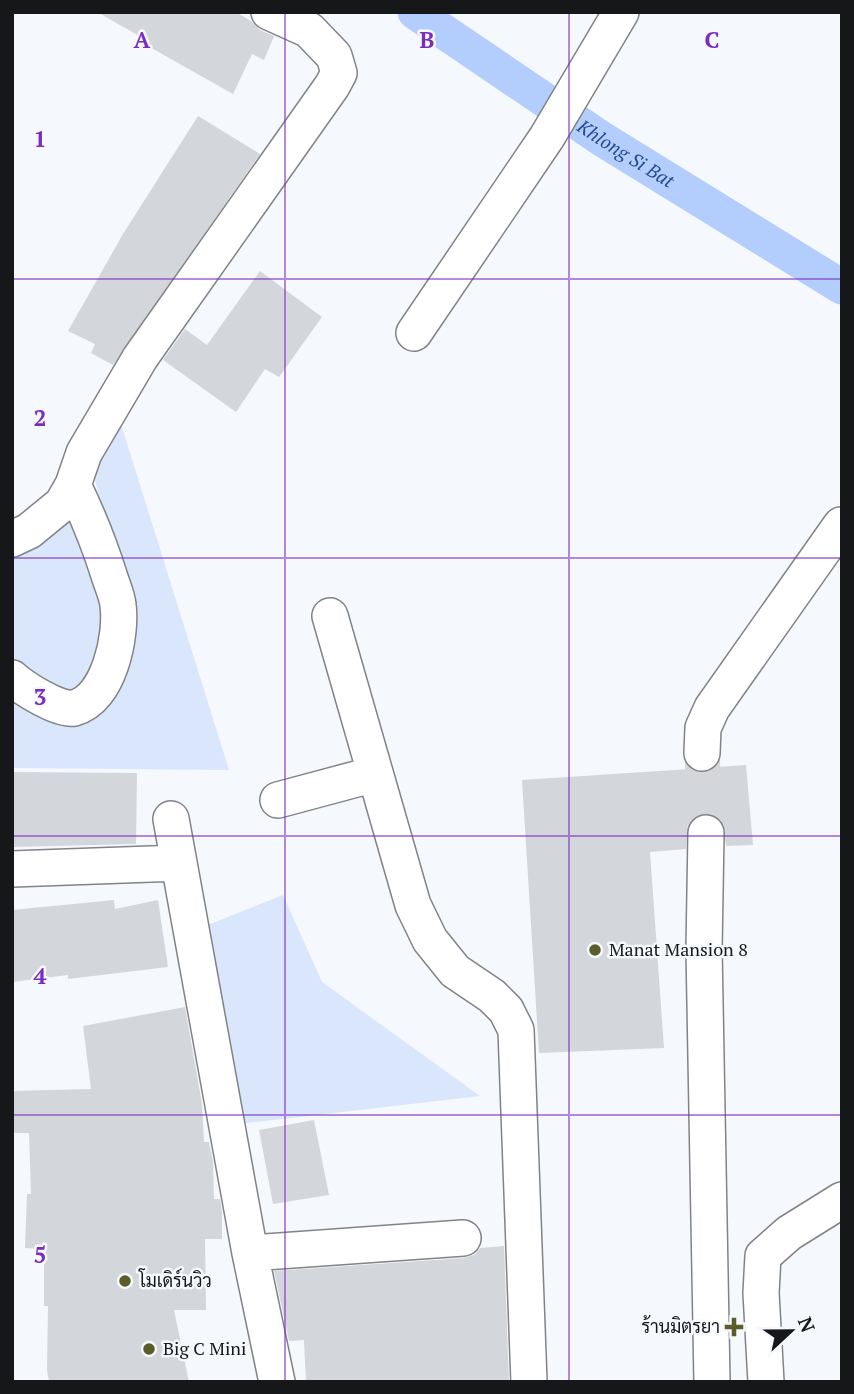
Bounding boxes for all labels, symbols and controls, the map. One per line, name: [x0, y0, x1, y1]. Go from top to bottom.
text: A: [134, 24, 151, 55]
text: B: [420, 24, 435, 55]
text: C: [705, 24, 720, 55]
water label: Khlong Si Bat: [572, 113, 680, 193]
text: 1: [34, 123, 47, 154]
text: 2: [34, 402, 47, 433]
text: 3: [34, 681, 47, 712]
place label: Manat Mansion 8: [609, 937, 748, 961]
marker: Manat Mansion 8: [587, 942, 603, 958]
text: 4: [34, 960, 47, 991]
text: 5: [34, 1239, 47, 1270]
place label: โมเดิร์นวิว: [138, 1268, 212, 1292]
marker: โมเดิร์นวิว: [117, 1273, 133, 1289]
north arrow: [756, 1296, 826, 1366]
text: N: [793, 1313, 822, 1336]
place label: ร้านมิตรยา: [641, 1314, 720, 1338]
marker: ร้านมิตรยา: [726, 1319, 742, 1335]
place label: Big C Mini: [163, 1336, 246, 1360]
marker: Big C Mini: [141, 1341, 157, 1357]

